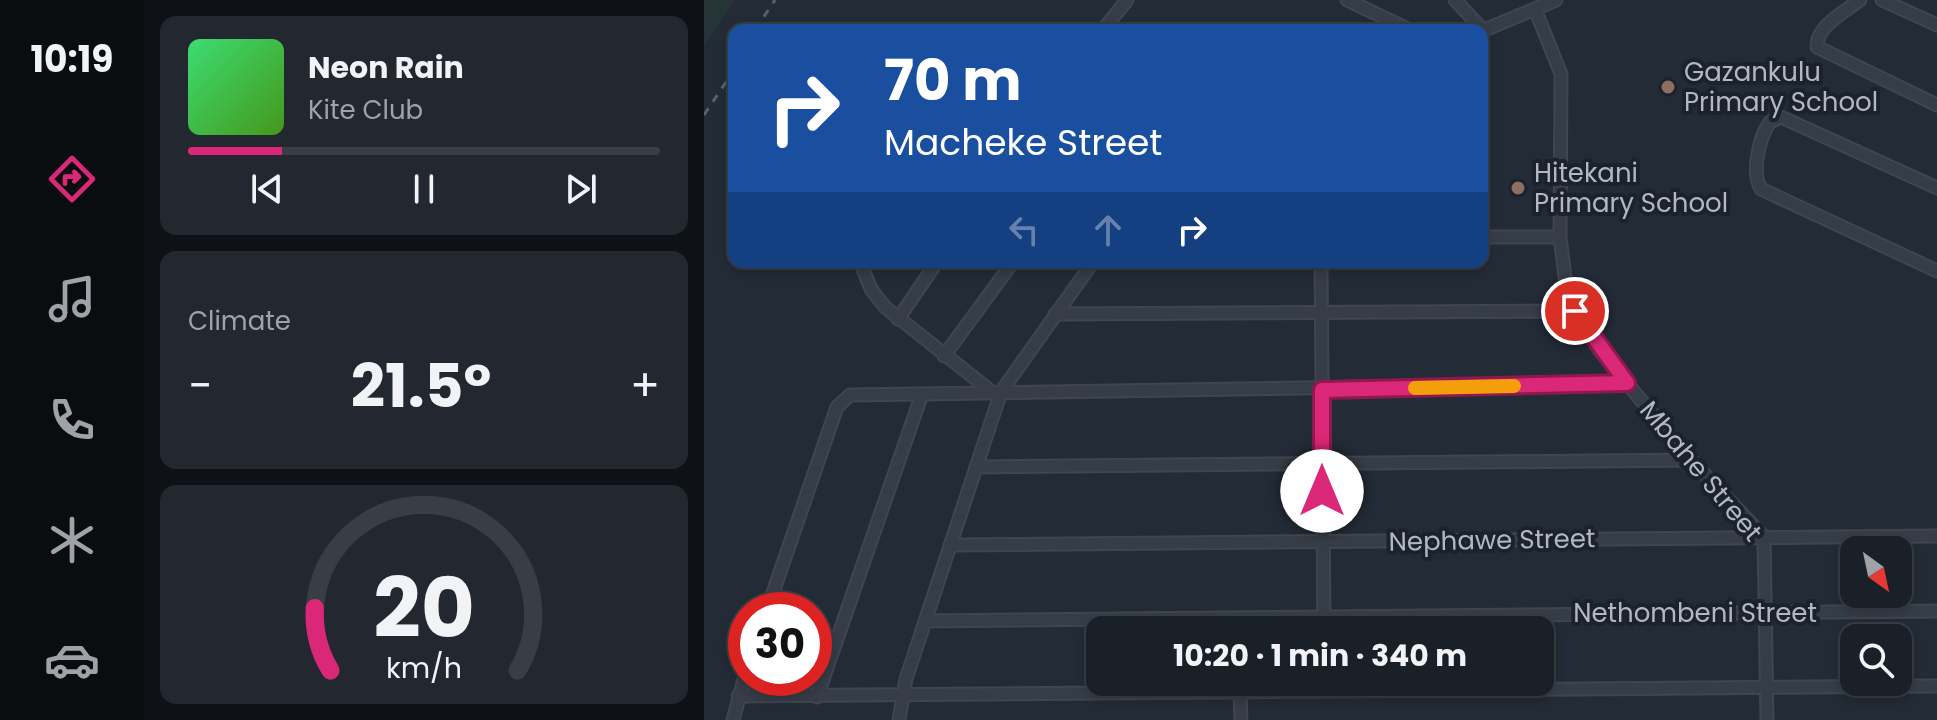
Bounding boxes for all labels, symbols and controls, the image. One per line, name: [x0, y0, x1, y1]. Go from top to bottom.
text: 10:19: [31, 34, 113, 85]
text: 70 m: [884, 41, 1022, 120]
text: Neon Rain: [308, 46, 464, 89]
place label: Gazankulu Primary School: [1684, 54, 1878, 120]
icon: right: [752, 56, 856, 160]
marker: Gazankulu Primary School: [1659, 78, 1677, 96]
text: Kite Club: [308, 92, 423, 128]
text: Macheke Street: [884, 117, 1162, 168]
icon: directions: [44, 151, 100, 207]
place label: Hitekani Primary School: [1534, 155, 1728, 221]
icon: previous: [245, 167, 289, 211]
icon: pause: [402, 167, 446, 211]
icon: next: [559, 167, 603, 211]
marker: Hitekani Primary School: [1509, 179, 1527, 197]
icon: left: [1002, 208, 1046, 252]
icon: ahead: [1086, 208, 1130, 252]
icon: right: [1170, 208, 1214, 252]
icon: music: [44, 271, 100, 327]
pin: [1541, 277, 1609, 345]
icon: arrive: [1553, 289, 1597, 333]
text: Climate: [188, 303, 291, 339]
text: 21.5°: [351, 344, 491, 428]
text: −: [188, 355, 212, 416]
text: +: [630, 355, 660, 416]
icon: phone: [44, 392, 100, 448]
street label: Mbahe Street: [1631, 393, 1771, 549]
position arrow: [1280, 449, 1364, 533]
icon: climate: [44, 512, 100, 568]
street label: Nephawe Street: [1388, 520, 1596, 560]
north arrow: [1840, 536, 1912, 608]
map controls: [1840, 536, 1912, 696]
text: 20: [373, 549, 475, 665]
speed limit sign: 30: [728, 592, 832, 696]
street label: Nethombeni Street: [1573, 595, 1817, 631]
button: search: [1840, 624, 1912, 696]
icon: car: [44, 632, 100, 688]
text: 10:20 · 1 min · 340 m: [1173, 634, 1467, 677]
text: km/h: [386, 648, 462, 688]

